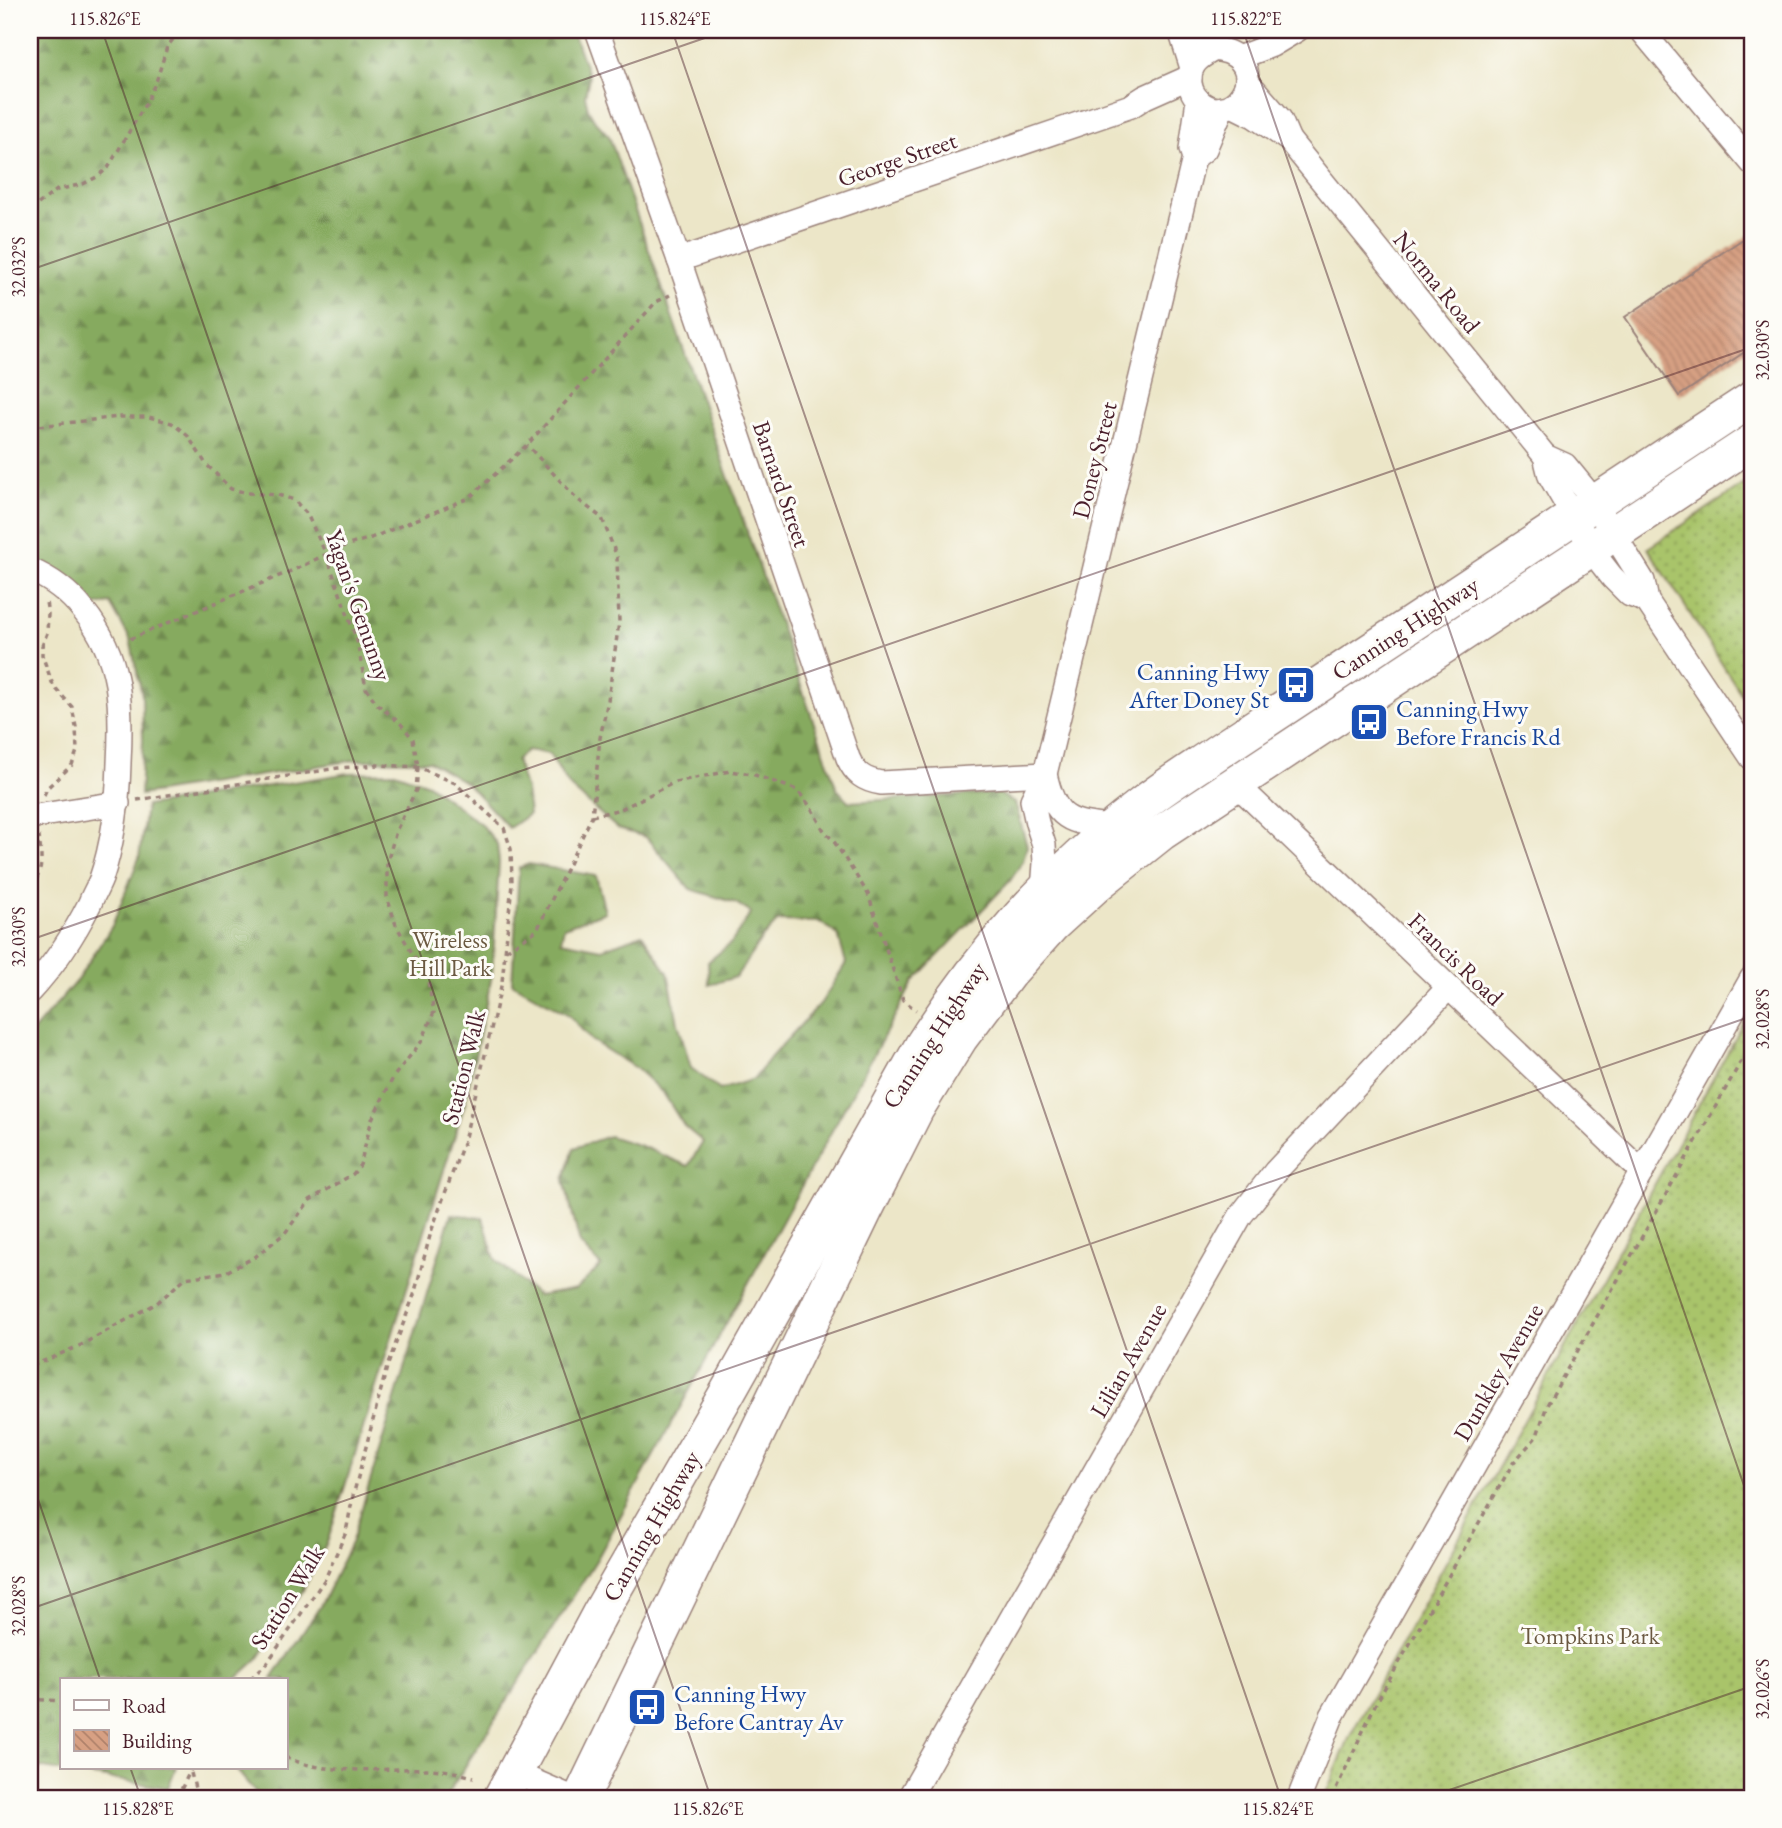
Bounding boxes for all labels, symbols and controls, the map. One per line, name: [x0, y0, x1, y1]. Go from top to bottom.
text: 115.826°E: [69, 7, 141, 30]
text: 115.824°E: [639, 7, 711, 30]
text: 115.822°E: [1210, 7, 1282, 30]
street label: George Street: [833, 124, 961, 194]
street label: Norma Road: [1387, 225, 1488, 340]
text: 32.032°S: [7, 237, 30, 297]
text: 32.030°S: [1751, 320, 1774, 380]
street label: Doney Street: [1064, 398, 1124, 522]
street label: Barnard Street: [746, 417, 818, 552]
street label: Yagan's Genunny: [319, 525, 400, 685]
street label: Canning Highway: [1326, 569, 1485, 687]
place label: Canning Hwy After Doney St: [1128, 656, 1269, 715]
bus stop icon: Canning Hwy After Doney St: [1275, 664, 1317, 706]
place label: Canning Hwy Before Francis Rd: [1396, 693, 1561, 752]
bus stop icon: Canning Hwy Before Francis Rd: [1348, 701, 1390, 743]
street label: Francis Road: [1402, 906, 1511, 1013]
text: 32.030°S: [7, 907, 30, 967]
park label: Wireless Hill Park: [409, 924, 492, 983]
street label: Canning Highway: [875, 955, 993, 1114]
text: 32.028°S: [1751, 989, 1774, 1049]
street label: Station Walk: [434, 1006, 492, 1128]
street label: Lilian Avenue: [1083, 1297, 1173, 1423]
street label: Dunkley Avenue: [1446, 1298, 1550, 1446]
street label: Canning Highway: [595, 1445, 707, 1607]
street label: Station Walk: [243, 1538, 332, 1655]
text: 32.028°S: [7, 1576, 30, 1636]
park label: Tompkins Park: [1520, 1620, 1660, 1651]
text: 32.026°S: [1751, 1659, 1774, 1719]
legend: [60, 1678, 287, 1769]
place label: Canning Hwy Before Cantray Av: [674, 1678, 844, 1737]
bus stop icon: Canning Hwy Before Cantray Av: [626, 1686, 668, 1728]
text: Road: [122, 1692, 166, 1719]
text: Building: [122, 1727, 192, 1754]
text: 115.828°E: [102, 1797, 174, 1820]
text: 115.826°E: [672, 1797, 744, 1820]
text: 115.824°E: [1242, 1797, 1314, 1820]

